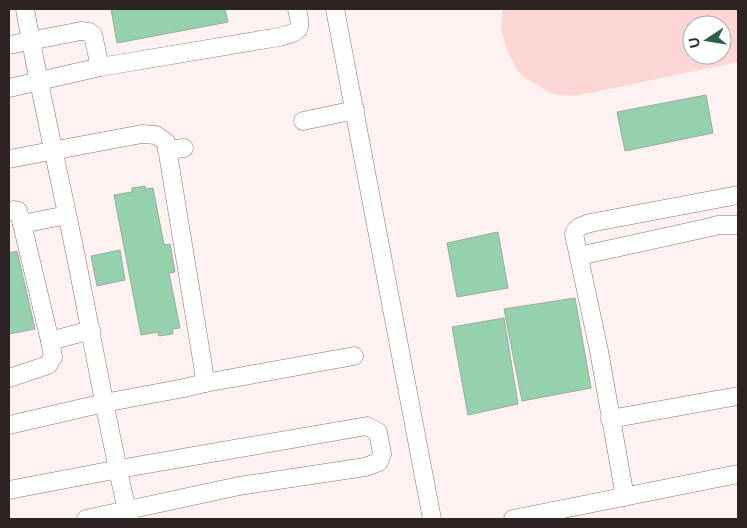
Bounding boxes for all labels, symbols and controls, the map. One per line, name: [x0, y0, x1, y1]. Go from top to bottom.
north arrow: [682, 15, 732, 65]
text: U: [685, 36, 703, 50]

